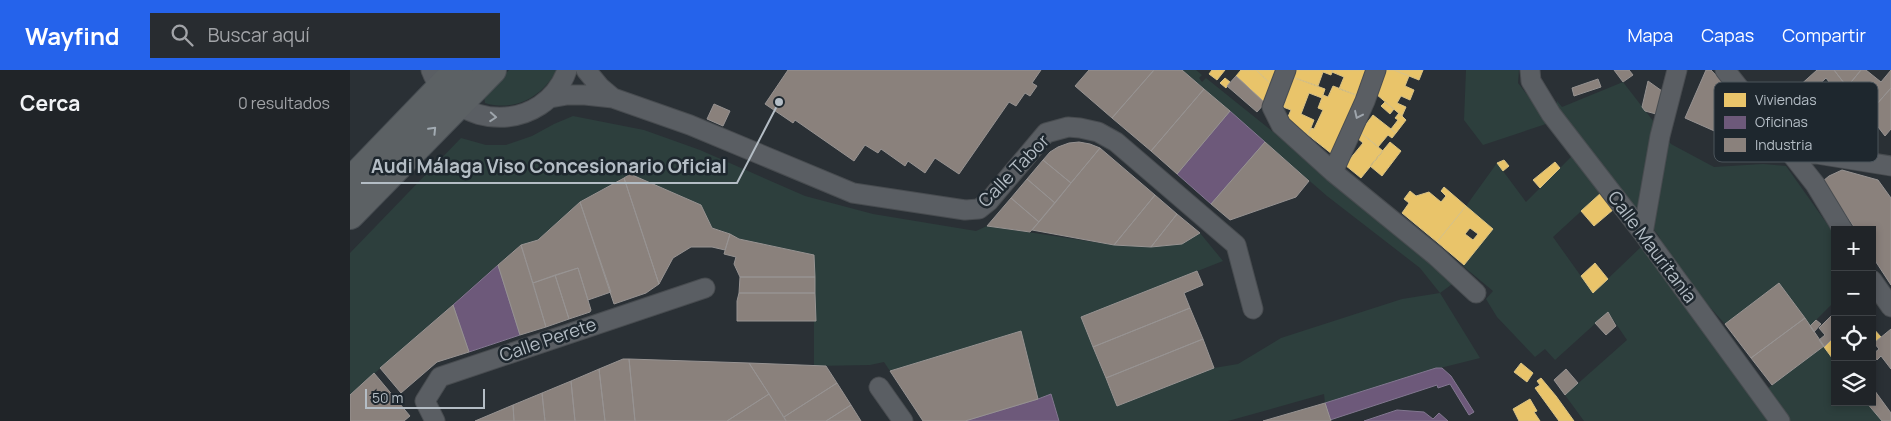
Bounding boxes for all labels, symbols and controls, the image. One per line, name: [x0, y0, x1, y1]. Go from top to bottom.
search box: [150, 13, 500, 58]
text: Wayfind: [25, 19, 120, 52]
icon: search: [168, 21, 196, 49]
text: Buscar aquí: [208, 22, 310, 48]
text: Mapa: [1627, 23, 1673, 47]
text: Capas: [1701, 23, 1754, 47]
text: Compartir: [1782, 23, 1866, 47]
legend: [1714, 82, 1878, 162]
text: Cerca: [20, 89, 80, 117]
text: Viviendas: [1755, 90, 1816, 109]
text: 0 resultados: [238, 92, 330, 114]
one-way arrow: [1354, 110, 1365, 119]
one-way arrow: [490, 112, 498, 123]
text: Oficinas: [1755, 112, 1808, 131]
one-way arrow: [427, 127, 436, 136]
street label: Calle Tabor: [972, 128, 1054, 212]
text: Industria: [1755, 135, 1812, 154]
callout: Audi Málaga Viso Concesionario Oficial: [361, 149, 737, 183]
text: Audi Málaga Viso Concesionario Oficial: [371, 153, 727, 179]
street label: Calle Mauritania: [1603, 186, 1703, 307]
map controls: [1831, 226, 1876, 406]
button: +: [1831, 226, 1876, 271]
button: −: [1831, 271, 1876, 316]
street label: Calle Perete: [496, 311, 599, 367]
button: locate: [1831, 316, 1876, 361]
button: layers: [1831, 361, 1876, 406]
scale bar: [365, 386, 485, 409]
text: 50 m: [372, 388, 403, 407]

